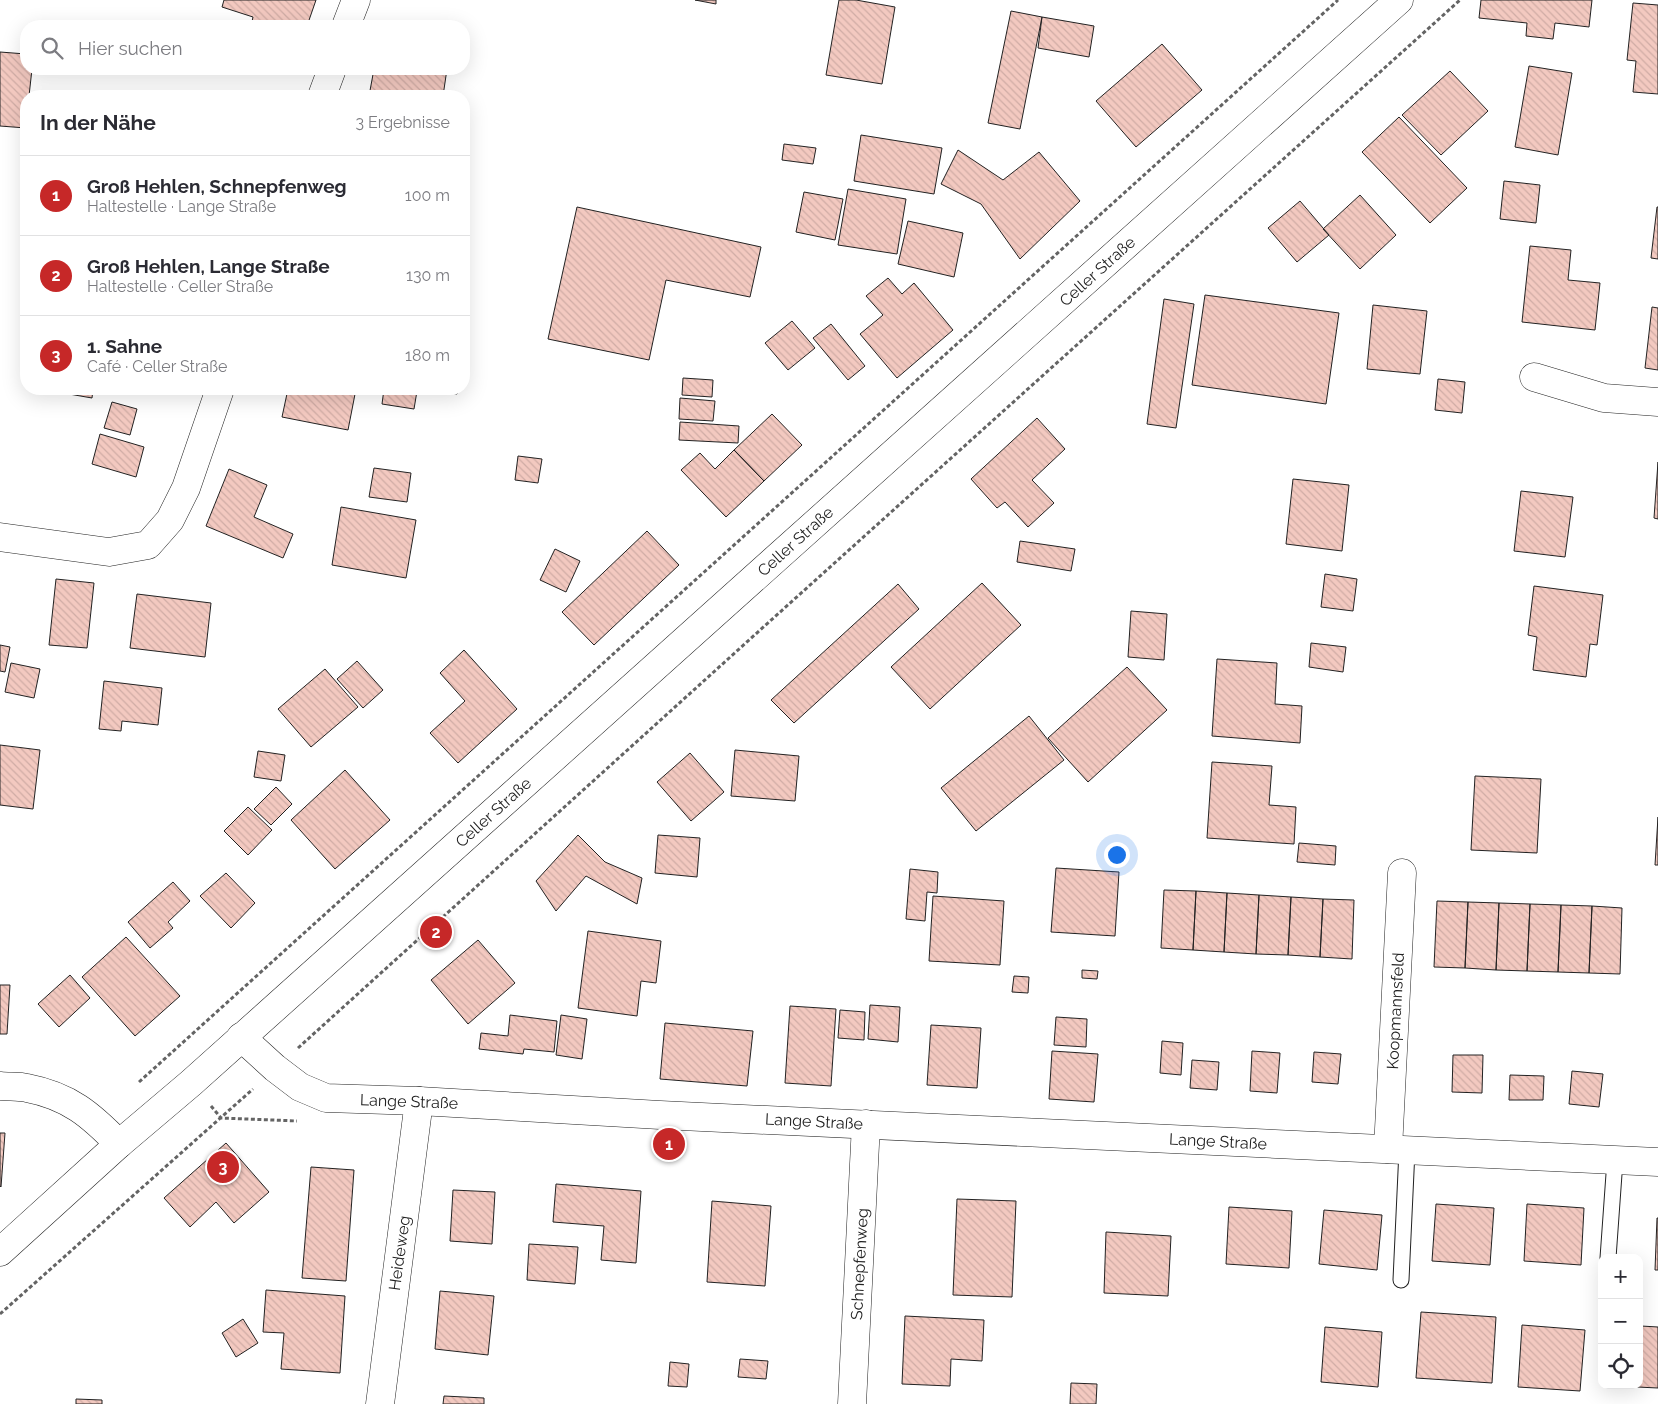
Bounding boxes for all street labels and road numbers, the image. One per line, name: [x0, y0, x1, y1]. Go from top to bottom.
street label: Celler Straße: [1056, 232, 1139, 310]
street label: Celler Straße: [754, 502, 837, 580]
street label: Celler Straße: [452, 773, 535, 851]
street label: Koopmannsfeld: [1383, 952, 1408, 1070]
street label: Lange Straße: [360, 1090, 458, 1113]
street label: Lange Straße: [764, 1109, 863, 1134]
street label: Lange Straße: [1168, 1129, 1267, 1154]
street label: Schnepfenweg: [847, 1208, 872, 1320]
street label: Heideweg: [385, 1214, 414, 1292]

